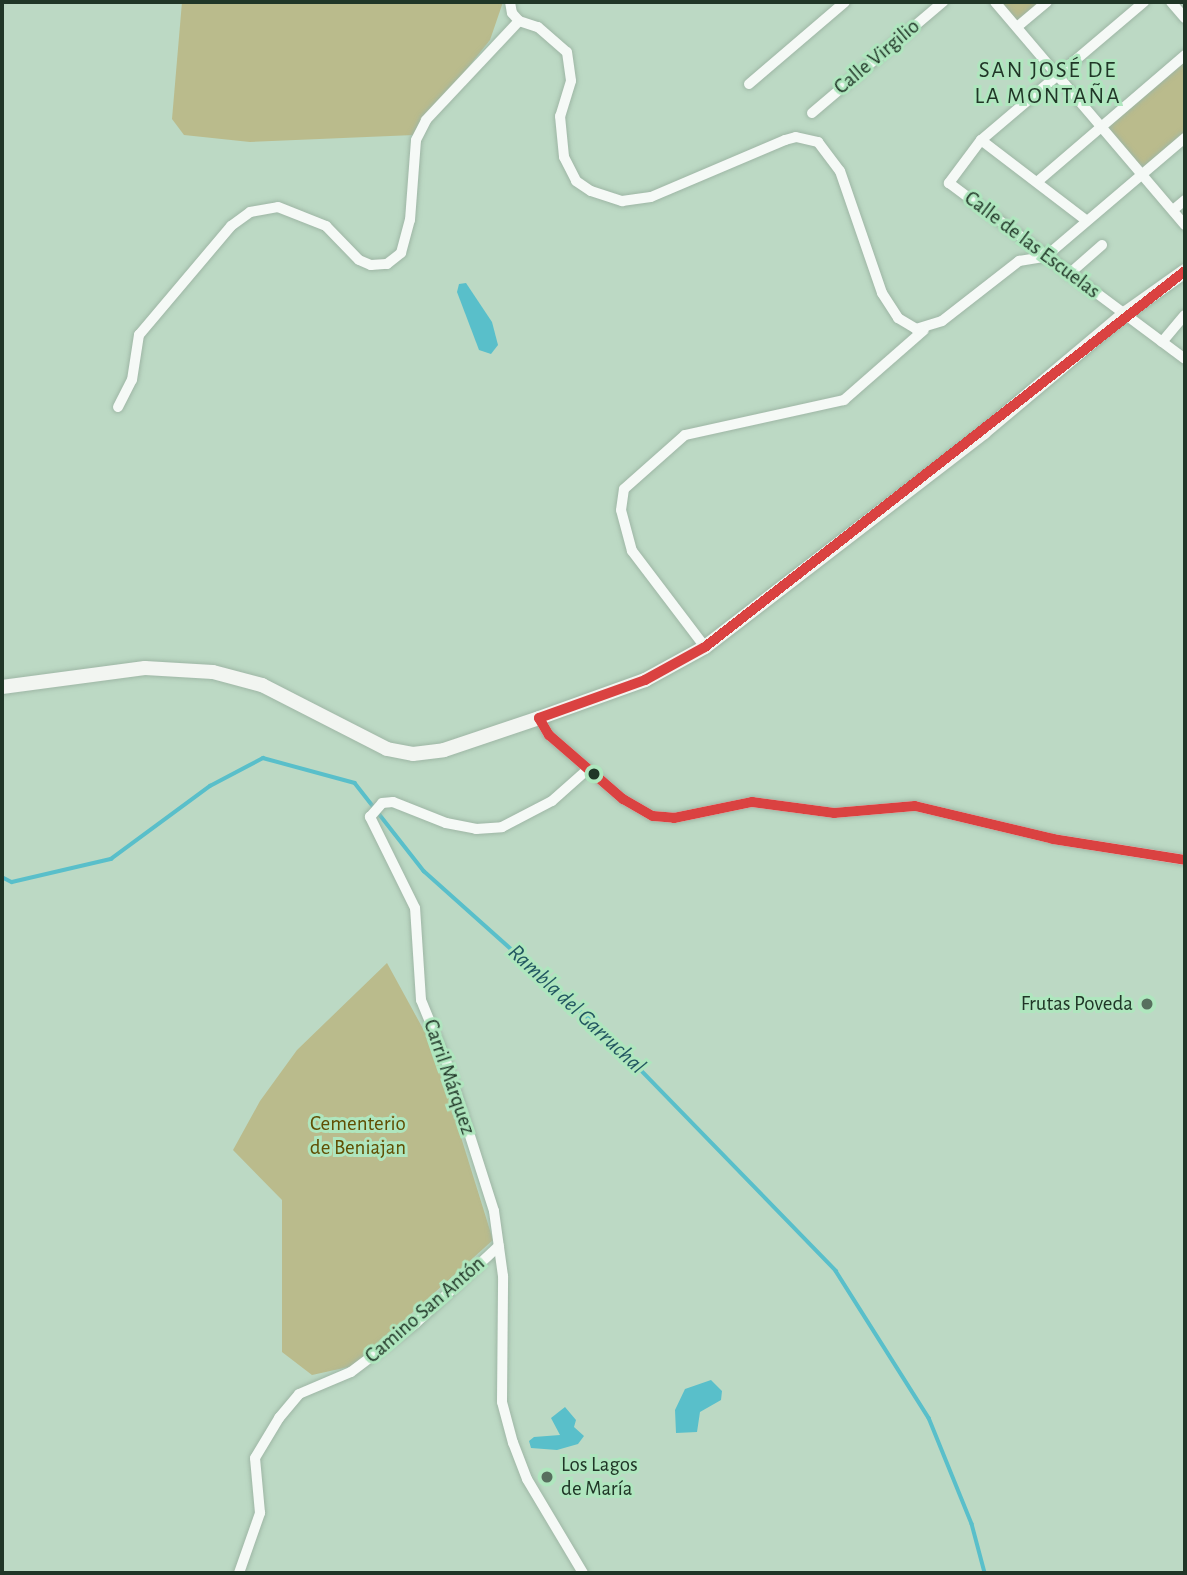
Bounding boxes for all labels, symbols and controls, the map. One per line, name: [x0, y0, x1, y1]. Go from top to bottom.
street label: Calle Virgilio: [829, 14, 925, 100]
district label: SAN JOSÉ DE LA MONTAÑA: [976, 57, 1120, 111]
street label: Calle de las Escuelas: [959, 186, 1105, 304]
unlabelled marker: [587, 767, 601, 781]
water label: Rambla del Garruchal: [501, 939, 651, 1081]
place label: Frutas Poveda: [1021, 991, 1133, 1017]
marker: Frutas Poveda: [1139, 996, 1155, 1012]
street label: Carril Márquez: [418, 1016, 480, 1138]
park label: Cementerio de Beniajan: [310, 1111, 406, 1161]
street label: Camino San Antón: [360, 1251, 490, 1369]
place label: Los Lagos de María: [561, 1452, 638, 1502]
marker: Los Lagos de María: [539, 1469, 555, 1485]

